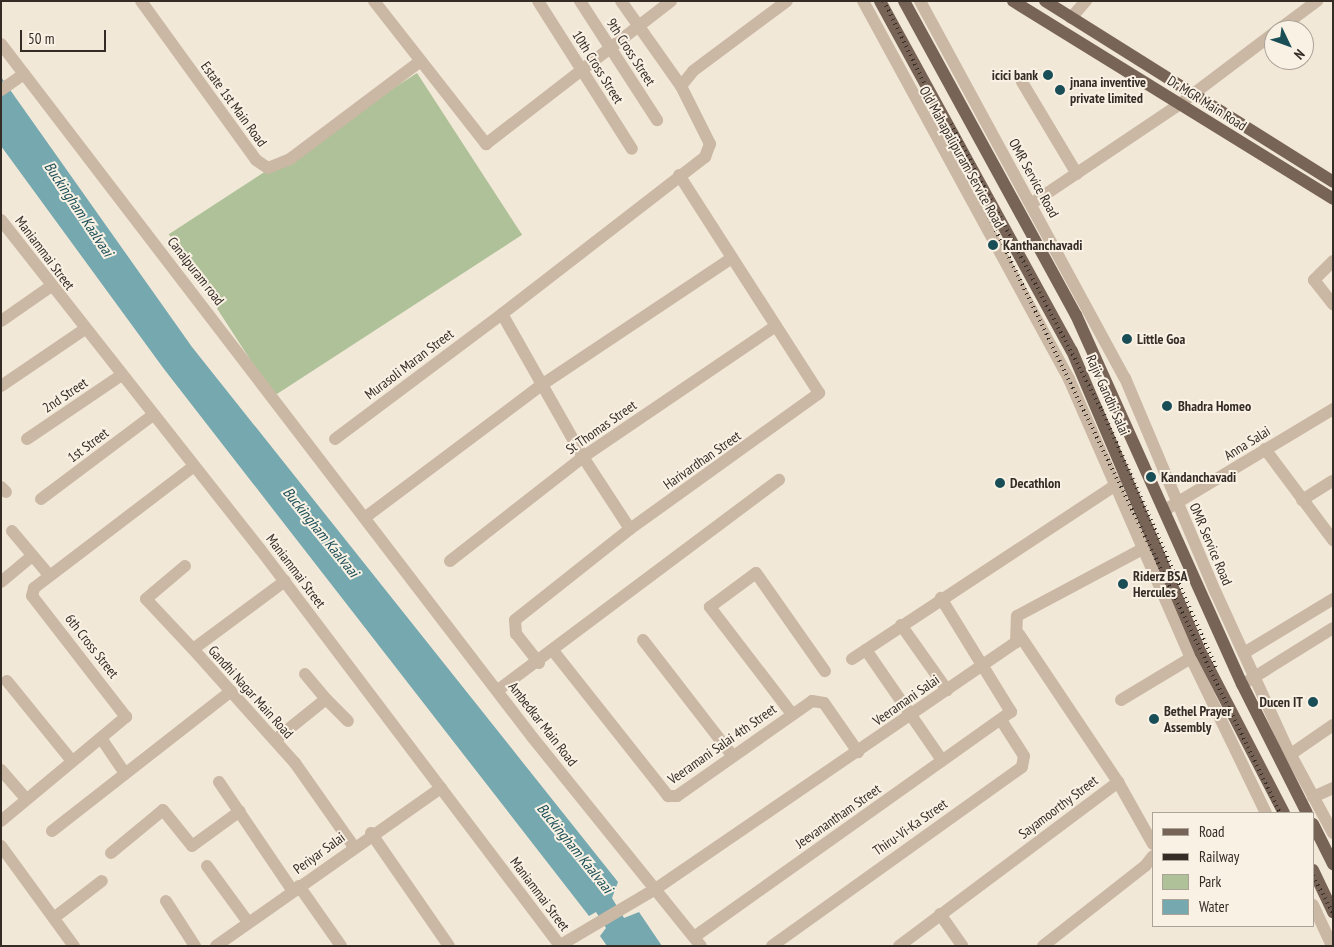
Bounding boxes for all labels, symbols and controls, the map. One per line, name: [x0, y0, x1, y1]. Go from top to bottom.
street label: 9th Cross Street: [603, 15, 659, 89]
scale bar: [22, 20, 109, 52]
north arrow: [1264, 20, 1314, 70]
street label: 10th Cross Street: [569, 27, 627, 107]
text: 50 m: [28, 29, 54, 48]
text: N: [1290, 46, 1309, 63]
street label: Estate 1st Main Road: [197, 58, 271, 150]
place label: icici bank: [992, 67, 1038, 83]
marker: icici bank: [1042, 69, 1054, 81]
street label: Dr MGR Main Road: [1164, 72, 1250, 134]
place label: jnana inventive private limited: [1070, 74, 1146, 106]
street label: Old Mahapalipuram Service Road: [916, 83, 1008, 231]
marker: jnana inventive private limited: [1054, 84, 1066, 96]
street label: OMR Service Road: [1005, 136, 1063, 220]
water label: Buckingham Kaalvaai: [41, 158, 117, 260]
street label: Maniammai Street: [12, 213, 78, 293]
street label: Canalpuram road: [164, 233, 228, 309]
place label: Kanthanchavadi: [1003, 237, 1082, 253]
marker: Kanthanchavadi: [987, 239, 999, 251]
street label: Murasoli Maran Street: [361, 325, 457, 403]
place label: Little Goa: [1137, 331, 1185, 347]
marker: Little Goa: [1121, 333, 1133, 345]
street label: Rajiv Gandhi Salai: [1083, 352, 1133, 438]
street label: 2nd Street: [39, 374, 91, 416]
street label: St Thomas Street: [562, 396, 640, 458]
place label: Bhadra Homeo: [1178, 398, 1251, 414]
marker: Bhadra Homeo: [1160, 399, 1174, 413]
street label: Anna Salai: [1221, 422, 1273, 464]
street label: 1st Street: [64, 424, 112, 466]
street label: Harivardhan Street: [660, 427, 744, 493]
place label: Kandanchavadi: [1161, 469, 1236, 485]
marker: Kandanchavadi: [1145, 471, 1157, 483]
place label: Decathlon: [1010, 475, 1060, 491]
marker: Decathlon: [994, 477, 1006, 489]
water label: Buckingham Kaalvaai: [279, 483, 363, 581]
street label: OMR Service Road: [1186, 500, 1236, 588]
street label: Maniammai Street: [263, 531, 329, 611]
place label: Riderz BSA Hercules: [1133, 568, 1188, 600]
marker: Riderz BSA Hercules: [1117, 578, 1129, 590]
street label: 6th Cross Street: [62, 611, 122, 681]
street label: Gandhi Nagar Main Road: [205, 642, 297, 742]
street label: Veeramani Salai: [870, 671, 942, 729]
street label: Ambedkar Main Road: [505, 679, 581, 769]
place label: Ducen IT: [1259, 694, 1303, 710]
marker: Ducen IT: [1307, 696, 1319, 708]
street label: Veeramani Salai 4th Street: [665, 700, 779, 788]
place label: Bethel Prayer Assembly: [1164, 703, 1231, 736]
marker: Bethel Prayer Assembly: [1148, 713, 1160, 725]
street label: Sayamoorthy Street: [1015, 772, 1101, 842]
street label: Jeevanantham Street: [792, 780, 884, 852]
street label: Thiru-Vi-Ka Street: [870, 795, 950, 859]
water label: Buckingham Kaalvaai: [533, 799, 617, 897]
legend: [1152, 812, 1314, 927]
text: Road: [1199, 822, 1225, 841]
street label: Periyar Salai: [290, 829, 348, 877]
text: Railway: [1199, 847, 1239, 866]
street label: Maniammai Street: [507, 854, 573, 934]
text: Park: [1199, 872, 1221, 891]
text: Water: [1199, 897, 1229, 916]

